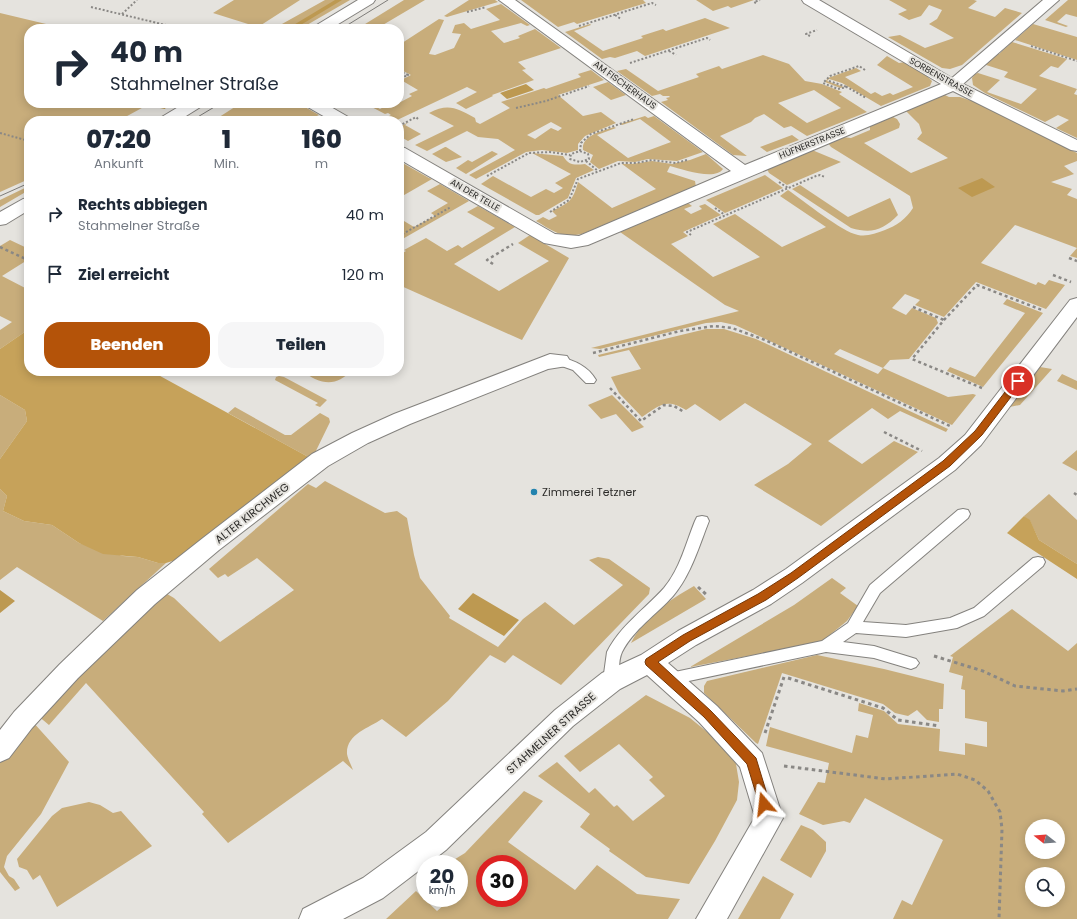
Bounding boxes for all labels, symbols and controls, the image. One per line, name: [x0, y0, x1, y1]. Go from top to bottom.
text: 40 m: [110, 33, 183, 72]
icon: right: [44, 40, 96, 92]
street label: SORBENSTRASSE: [907, 54, 975, 100]
street label: AM FISCHERHAUS: [591, 58, 659, 112]
text: Stahmelner Straße: [110, 71, 279, 96]
text: 07:20: [86, 123, 151, 156]
text: 1: [222, 123, 231, 156]
text: 160: [301, 123, 342, 156]
street label: HÜFNERSTRASSE: [777, 124, 847, 162]
text: Ankunft: [94, 154, 144, 173]
text: Min.: [214, 154, 239, 173]
text: m: [315, 154, 328, 173]
street label: AN DER TELLE: [448, 176, 502, 214]
text: Rechts abbiegen: [78, 194, 208, 215]
icon: right: [44, 203, 66, 225]
text: 40 m: [346, 204, 384, 225]
text: Stahmelner Straße: [78, 216, 200, 235]
icon: arrive: [44, 263, 66, 285]
text: Ziel erreicht: [78, 264, 169, 285]
text: 120 m: [342, 264, 384, 285]
button: Beenden: [44, 322, 210, 368]
button: Teilen: [218, 322, 384, 368]
pin: [1001, 364, 1035, 398]
icon: arrive: [1007, 370, 1029, 392]
street label: ALTER KIRCHWEG: [211, 479, 293, 547]
place label: Zimmerei Tetzner: [542, 484, 636, 500]
marker: Zimmerei Tetzner: [529, 487, 539, 497]
street label: STAHMELNER STRASSE: [503, 688, 599, 778]
position arrow: [743, 783, 785, 825]
north arrow: [1025, 819, 1065, 859]
map controls: [1025, 819, 1065, 907]
speed limit sign: 30: [476, 855, 528, 907]
text: 20: [430, 862, 454, 890]
button: search: [1025, 867, 1065, 907]
text: km/h: [429, 883, 455, 898]

